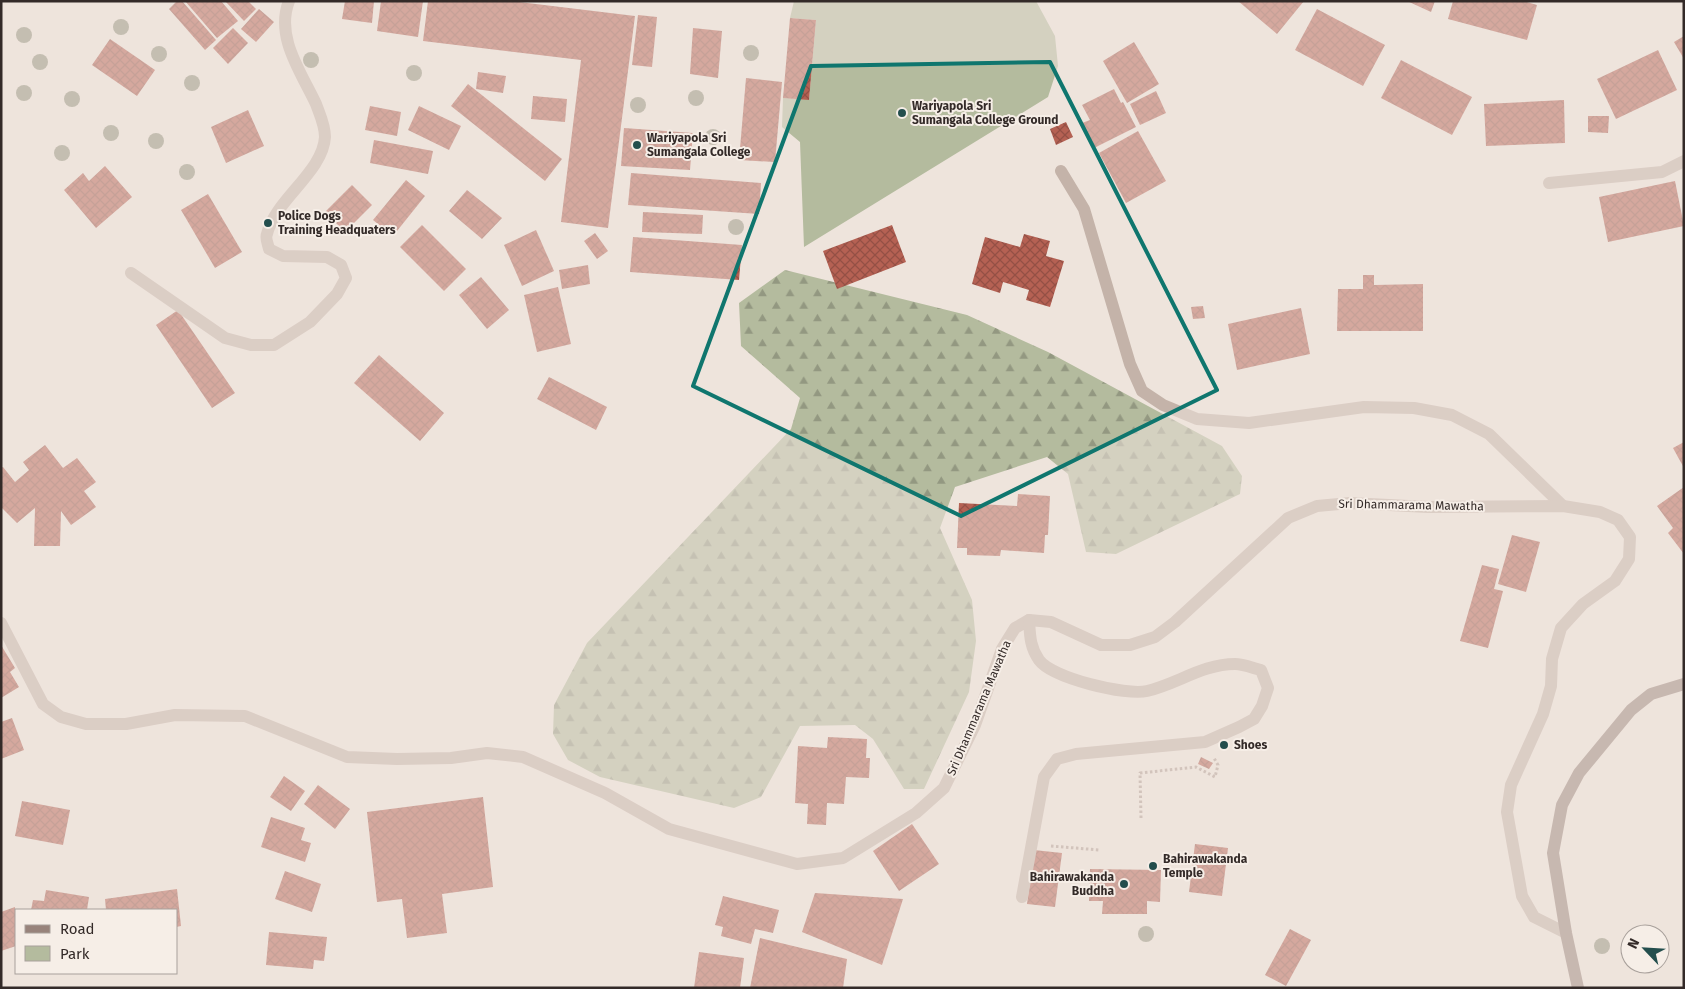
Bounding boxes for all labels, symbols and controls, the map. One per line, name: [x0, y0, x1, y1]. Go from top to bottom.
place label: Wariyapola Sri Sumangala College Ground: [912, 99, 1058, 127]
marker: Wariyapola Sri Sumangala College Ground: [896, 107, 908, 119]
place label: Wariyapola Sri Sumangala College: [647, 131, 751, 159]
marker: Wariyapola Sri Sumangala College: [631, 139, 643, 151]
place label: Police Dogs Training Headquaters: [278, 209, 396, 237]
marker: Police Dogs Training Headquaters: [262, 217, 274, 229]
street label: Sri Dhammarama Mawatha: [1338, 497, 1484, 513]
street label: Sri Dhammarama Mawatha: [944, 638, 1014, 778]
place label: Shoes: [1234, 738, 1267, 752]
marker: Shoes: [1218, 739, 1230, 751]
place label: Bahirawakanda Temple: [1163, 852, 1248, 880]
marker: Bahirawakanda Temple: [1147, 860, 1159, 872]
place label: Bahirawakanda Buddha: [1030, 870, 1114, 898]
marker: Bahirawakanda Buddha: [1118, 878, 1130, 890]
legend: [15, 909, 178, 974]
text: Road: [60, 920, 95, 938]
north arrow: [1620, 924, 1670, 974]
text: N: [1624, 936, 1643, 952]
text: Park: [60, 945, 90, 963]

